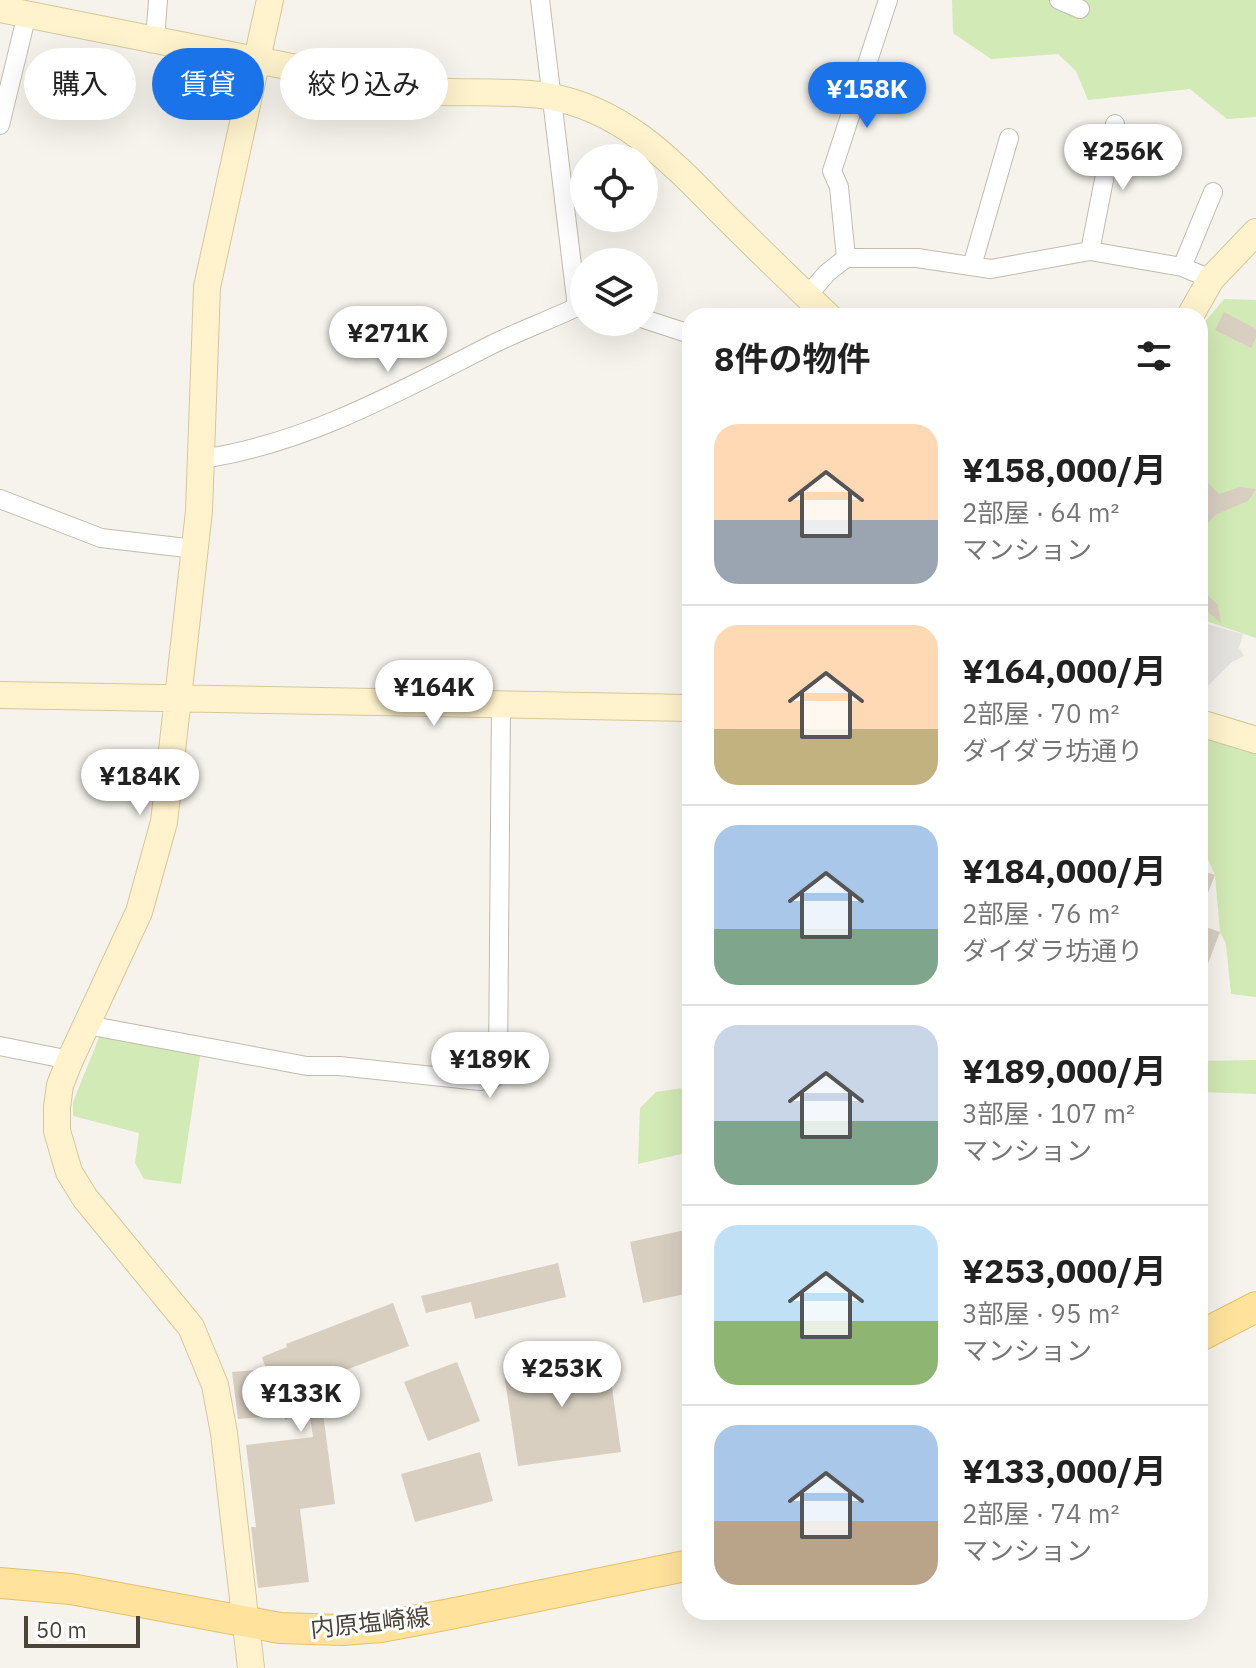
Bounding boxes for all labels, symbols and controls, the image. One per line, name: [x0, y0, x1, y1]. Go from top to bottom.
chip: 購入: [24, 48, 136, 120]
chip: 賃貸: [152, 48, 264, 120]
chip: 絞り込み: [280, 48, 448, 120]
pin: ¥158K: [811, 62, 923, 130]
text: ¥158K: [826, 71, 908, 105]
pin: ¥256K: [1067, 124, 1179, 192]
text: ¥256K: [1082, 133, 1164, 167]
map controls: [570, 144, 658, 336]
button: locate: [570, 144, 658, 232]
button: layers: [570, 248, 658, 336]
pin: ¥271K: [332, 306, 444, 374]
text: ¥271K: [347, 315, 429, 349]
icon: filters: [1132, 334, 1176, 378]
text: 8件の物件: [714, 336, 870, 380]
text: ¥158,000/月: [962, 447, 1167, 491]
icon: home: [778, 456, 874, 552]
text: 2部屋 · 64 m²: [962, 495, 1119, 529]
text: マンション: [962, 532, 1092, 566]
text: ¥164,000/月: [962, 648, 1167, 692]
icon: home: [778, 657, 874, 753]
pin: ¥164K: [378, 660, 490, 728]
text: ¥164K: [393, 669, 475, 703]
text: 2部屋 · 70 m²: [962, 696, 1119, 730]
text: ダイダラ坊通り: [962, 733, 1143, 767]
pin: ¥184K: [84, 749, 196, 817]
text: ¥184K: [99, 758, 181, 792]
text: ¥184,000/月: [962, 848, 1167, 892]
icon: home: [778, 857, 874, 953]
text: 2部屋 · 76 m²: [962, 896, 1119, 930]
text: ダイダラ坊通り: [962, 933, 1143, 967]
pin: ¥189K: [434, 1032, 546, 1100]
text: ¥189K: [449, 1041, 531, 1075]
text: ¥189,000/月: [962, 1048, 1167, 1092]
icon: home: [778, 1057, 874, 1153]
text: 3部屋 · 107 m²: [962, 1096, 1135, 1130]
text: マンション: [962, 1133, 1092, 1167]
text: ¥253,000/月: [962, 1248, 1167, 1292]
icon: home: [778, 1257, 874, 1353]
text: 3部屋 · 95 m²: [962, 1296, 1119, 1330]
text: マンション: [962, 1333, 1092, 1367]
pin: ¥253K: [506, 1341, 618, 1409]
text: ¥253K: [521, 1350, 603, 1384]
pin: ¥133K: [245, 1366, 357, 1434]
text: ¥133K: [260, 1375, 342, 1409]
text: ¥133,000/月: [962, 1448, 1167, 1492]
icon: home: [778, 1457, 874, 1553]
text: 2部屋 · 74 m²: [962, 1496, 1119, 1530]
text: マンション: [962, 1533, 1092, 1567]
street label: 内原塩崎線: [309, 1600, 431, 1644]
scale bar: [24, 1612, 140, 1648]
text: 50 m: [36, 1615, 87, 1644]

